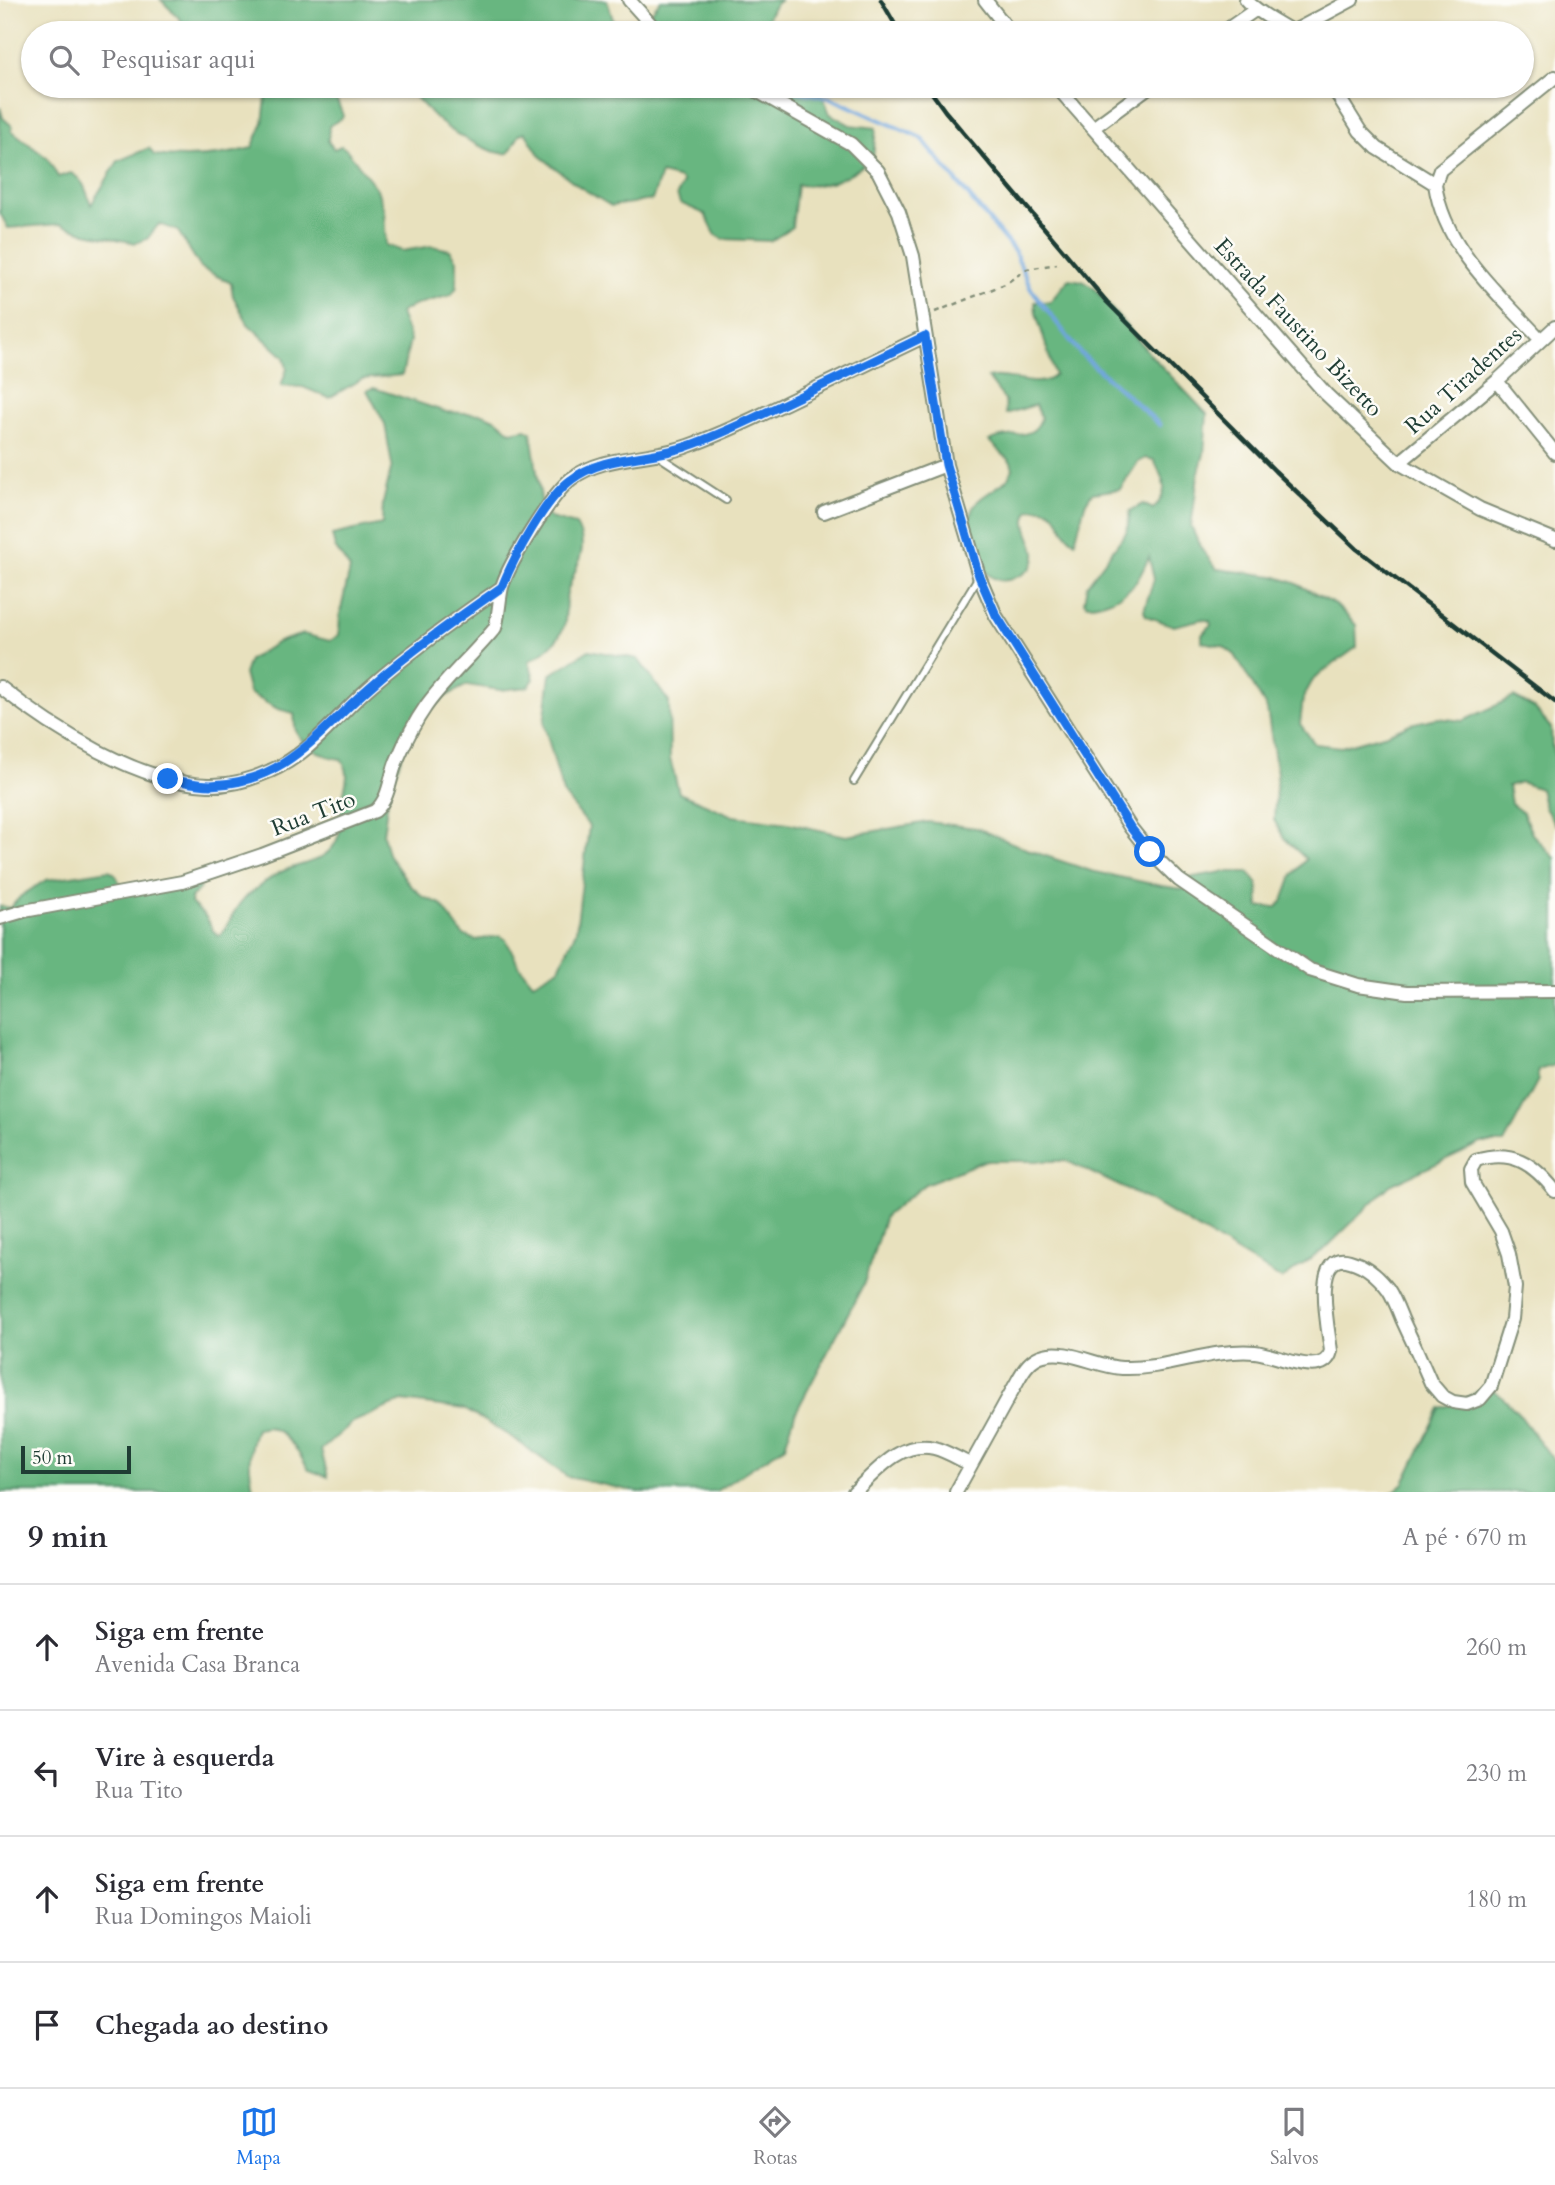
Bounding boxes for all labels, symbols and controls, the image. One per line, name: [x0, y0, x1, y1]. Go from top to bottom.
search box: [21, 21, 1534, 98]
icon: search: [45, 41, 83, 79]
text: Pesquisar aqui: [101, 42, 256, 77]
street label: Estrada Faustino Bizetto: [1207, 231, 1390, 424]
street label: Rua Tiradentes: [1398, 319, 1529, 441]
route end: [152, 763, 183, 794]
street label: Rua Tito: [267, 783, 360, 844]
route start: [1134, 836, 1165, 867]
scale bar: [21, 1443, 131, 1475]
text: 50 m: [32, 1445, 73, 1471]
text: 9 min: [28, 1517, 108, 1558]
text: A pé · 670 m: [1403, 1522, 1527, 1553]
text: Siga em frente: [95, 1614, 264, 1649]
icon: ahead: [28, 1628, 66, 1666]
text: 260 m: [1466, 1632, 1527, 1663]
text: Avenida Casa Branca: [95, 1649, 300, 1680]
text: Vire à esquerda: [95, 1740, 275, 1775]
icon: left: [28, 1754, 66, 1792]
text: 230 m: [1466, 1758, 1527, 1789]
text: Rua Tito: [95, 1775, 183, 1806]
text: Siga em frente: [95, 1866, 264, 1901]
icon: ahead: [28, 1880, 66, 1918]
text: 180 m: [1466, 1884, 1527, 1915]
text: Rua Domingos Maioli: [95, 1901, 312, 1932]
icon: arrive: [28, 2006, 66, 2044]
text: Chegada ao destino: [95, 2008, 328, 2043]
tab: Mapa: [236, 2103, 281, 2171]
tab: Rotas: [753, 2103, 797, 2171]
tab: Salvos: [1270, 2103, 1319, 2171]

